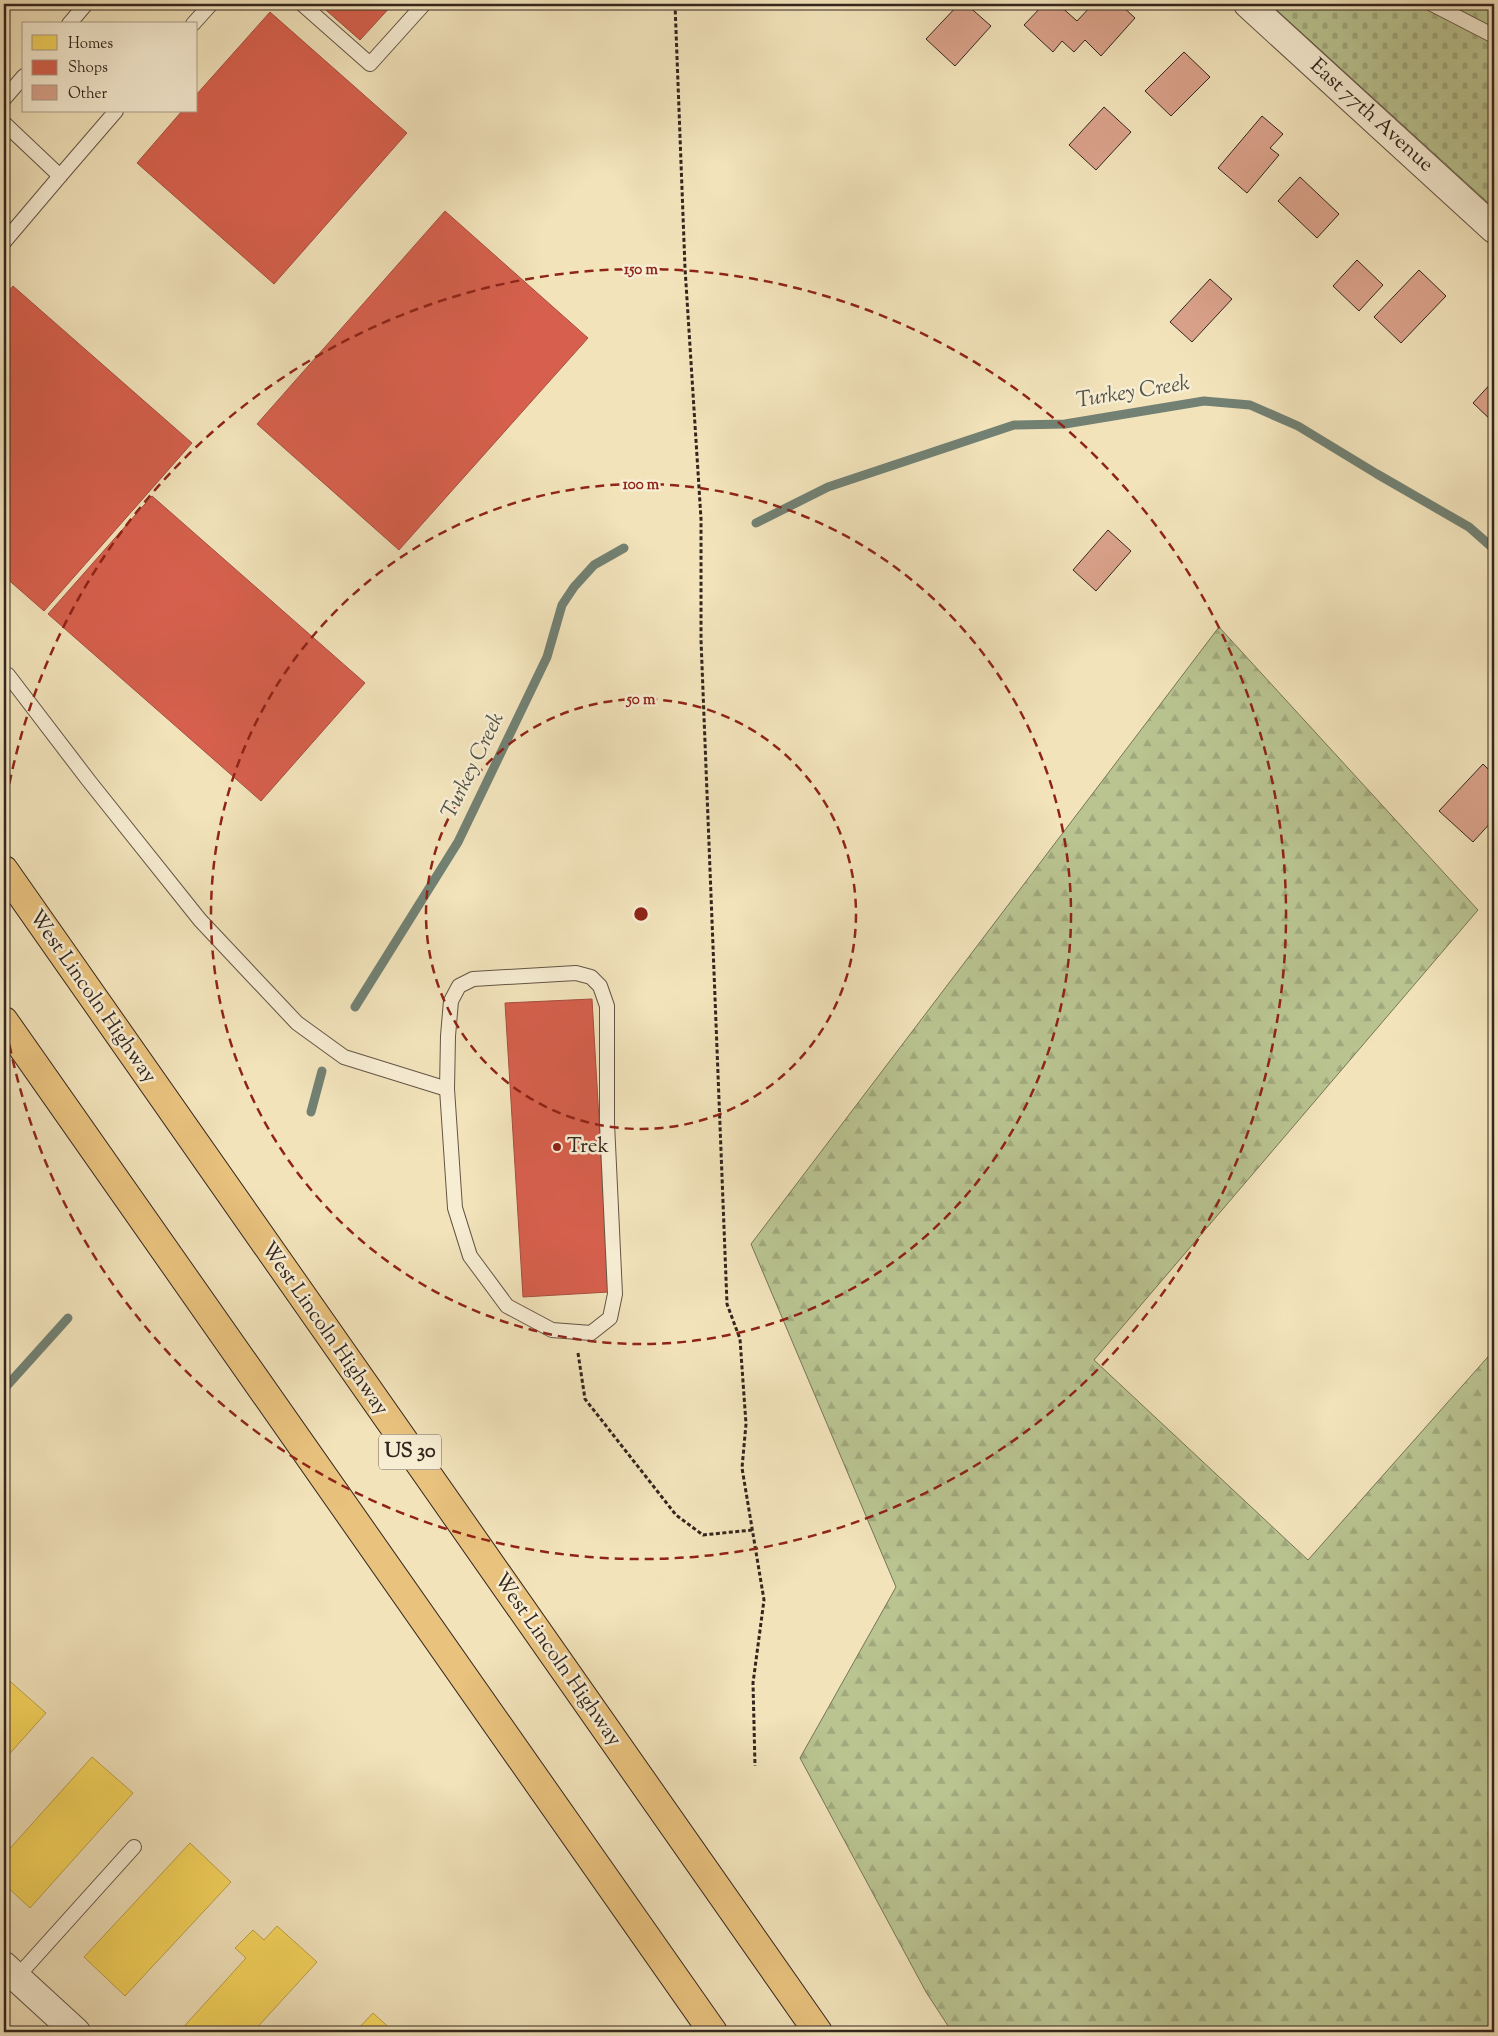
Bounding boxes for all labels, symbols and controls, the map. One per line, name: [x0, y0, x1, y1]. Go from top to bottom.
legend: [22, 22, 198, 112]
text: Homes: [68, 34, 113, 55]
street label: East 77th Avenue: [1302, 52, 1440, 180]
text: Shops: [68, 58, 108, 79]
text: Other: [68, 84, 108, 105]
text: 150 m: [624, 260, 658, 281]
water label: Turkey Creek: [1074, 368, 1192, 418]
text: 100 m: [623, 475, 660, 496]
text: 50 m: [626, 690, 656, 711]
water label: Turkey Creek: [434, 707, 514, 825]
street label: West Lincoln Highway: [21, 904, 164, 1090]
centre of rings: [632, 905, 650, 923]
place label: Trek: [567, 1132, 609, 1162]
marker: Trek: [551, 1141, 563, 1153]
street label: West Lincoln Highway: [253, 1236, 396, 1422]
road number: US 30: [379, 1434, 441, 1470]
street label: West Lincoln Highway: [486, 1567, 629, 1753]

